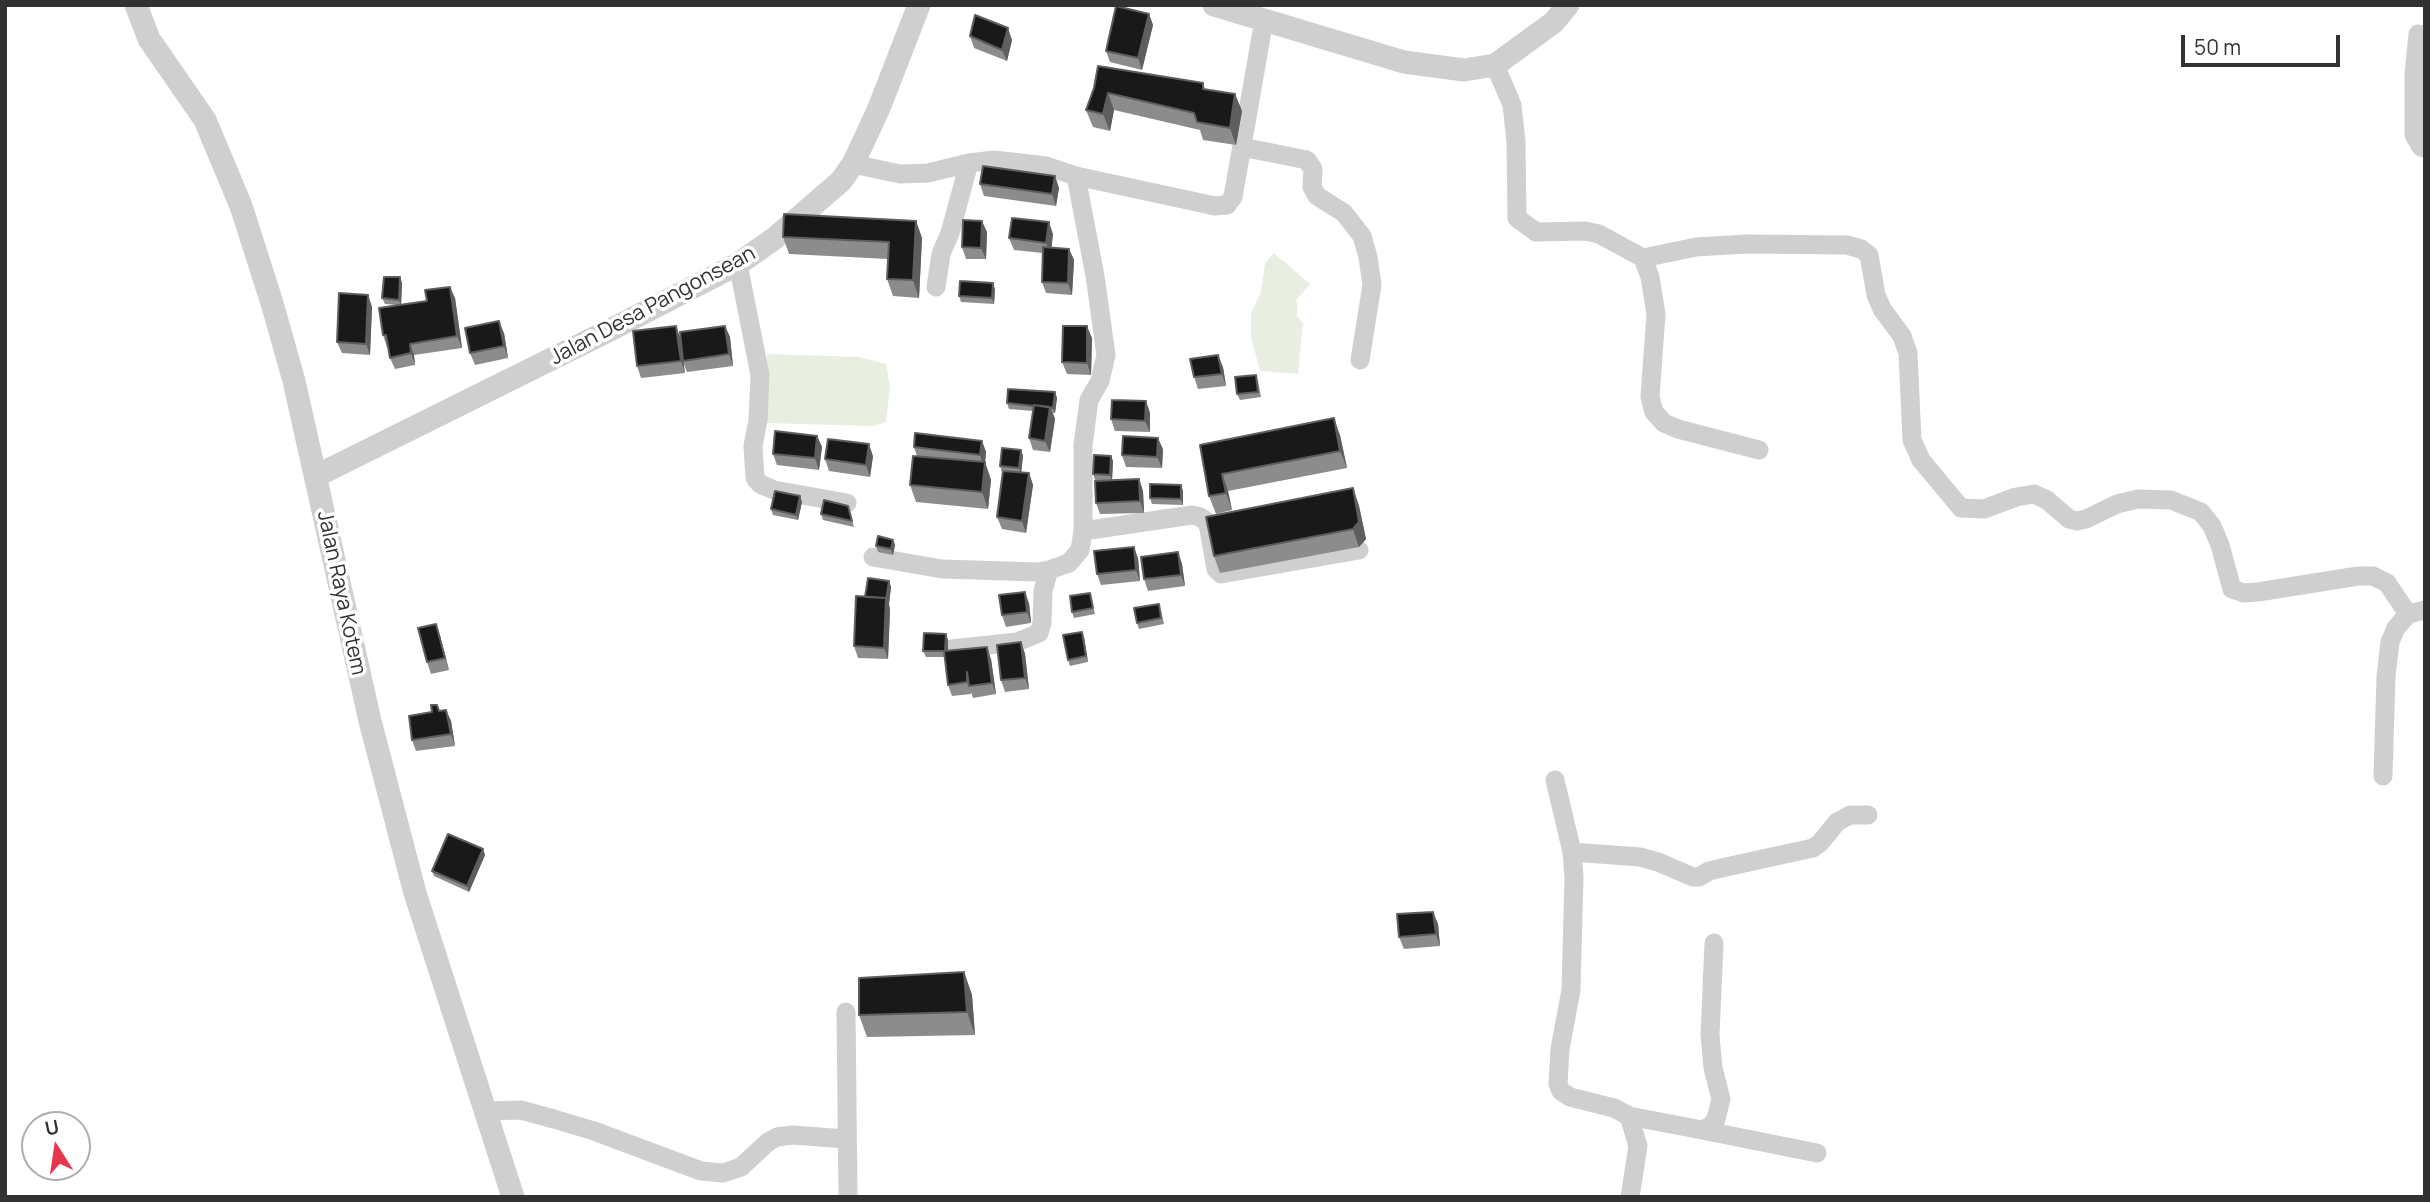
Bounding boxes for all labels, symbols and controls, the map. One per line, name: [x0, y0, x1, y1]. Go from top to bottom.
scale bar: [2185, 21, 2344, 65]
text: 50 m: [2194, 33, 2241, 61]
street label: Jalan Desa Pangonsean: [546, 241, 760, 371]
street label: Jalan Raya Kotem: [311, 509, 371, 677]
north arrow: [21, 1111, 91, 1181]
text: U: [43, 1113, 61, 1142]

